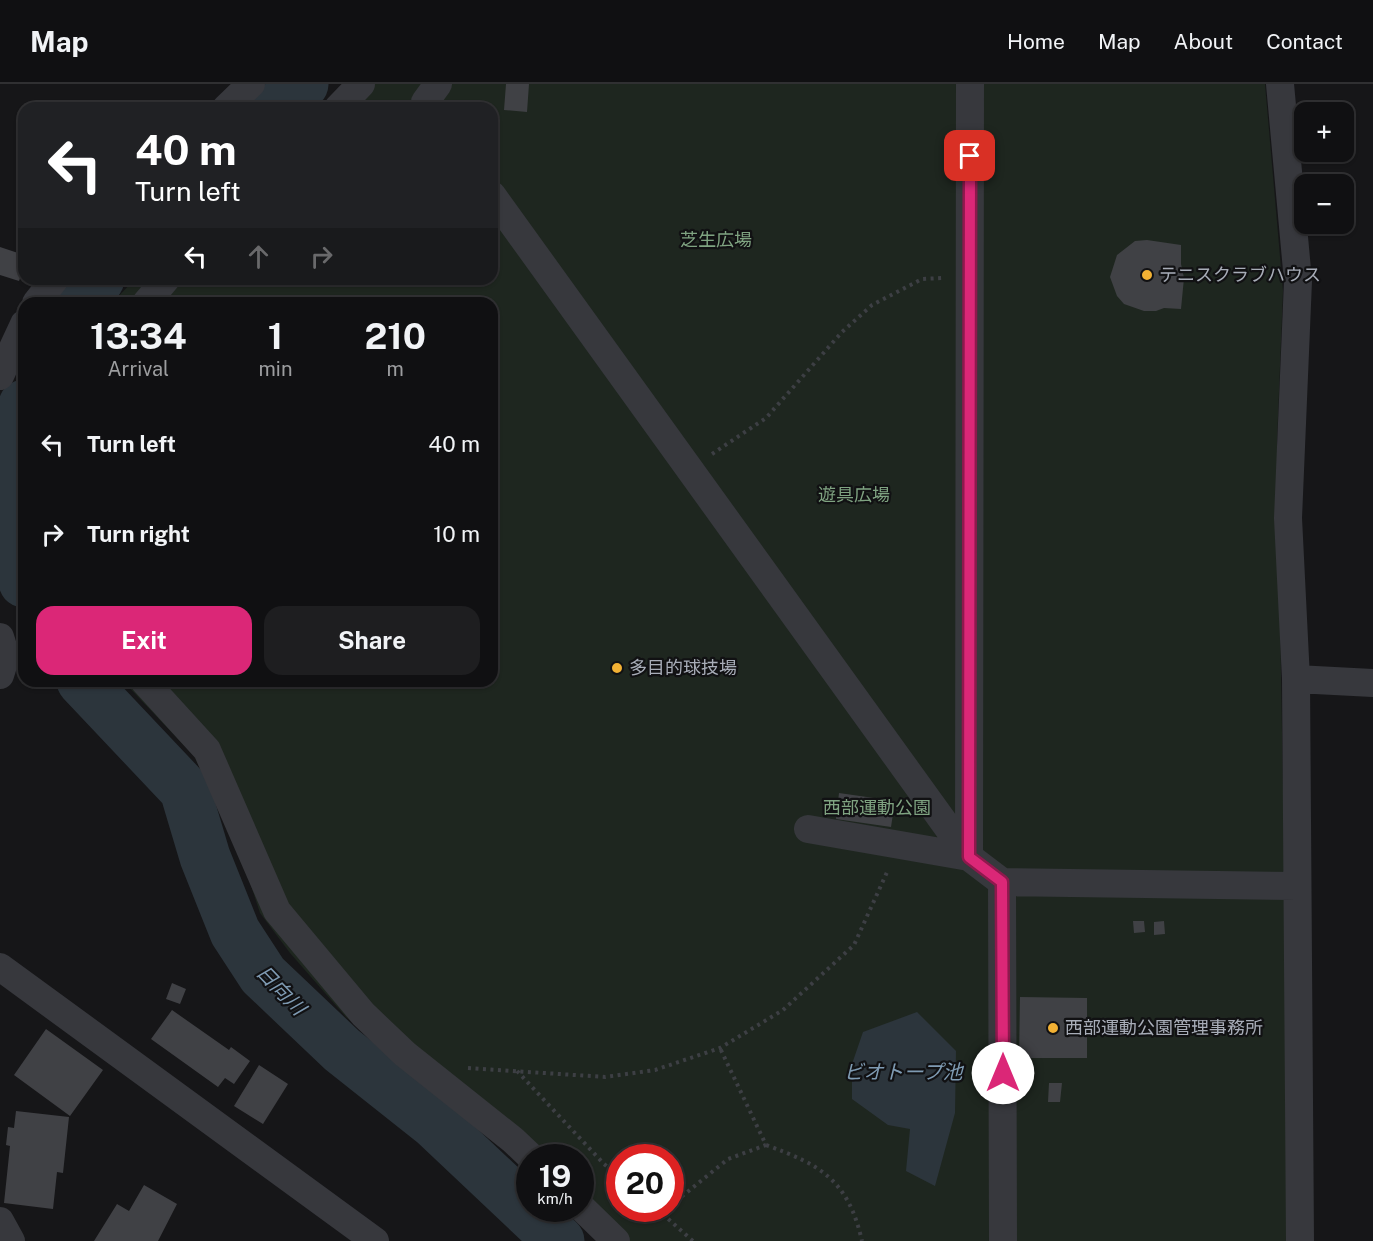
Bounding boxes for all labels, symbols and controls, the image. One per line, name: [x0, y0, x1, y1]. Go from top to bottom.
text: Map: [30, 25, 89, 58]
text: Home: [1007, 29, 1065, 54]
text: Map: [1098, 29, 1141, 54]
text: About: [1174, 29, 1233, 54]
text: Contact: [1266, 29, 1343, 54]
map controls: [1294, 102, 1354, 234]
button: +: [1294, 102, 1354, 162]
text: 40 m: [135, 125, 237, 174]
icon: left: [36, 126, 114, 204]
pin: [944, 130, 995, 181]
icon: arrive: [953, 139, 986, 172]
button: −: [1294, 174, 1354, 234]
text: Turn left: [135, 175, 241, 207]
park label: 芝生広場: [680, 229, 752, 250]
icon: left: [179, 240, 212, 273]
icon: ahead: [242, 240, 275, 273]
icon: right: [305, 240, 338, 273]
place label: テニスクラブハウス: [1159, 264, 1321, 285]
marker: テニスクラブハウス: [1140, 268, 1154, 282]
text: 13:34: [90, 315, 187, 357]
text: 1: [268, 315, 283, 357]
text: 210: [364, 315, 426, 357]
text: Arrival: [107, 357, 169, 381]
text: min: [259, 357, 292, 381]
text: m: [387, 357, 404, 381]
icon: left: [36, 428, 69, 461]
text: Turn left: [87, 431, 176, 457]
text: 40 m: [428, 431, 480, 457]
park label: 遊具広場: [818, 484, 890, 505]
icon: right: [36, 518, 69, 551]
text: Turn right: [87, 521, 190, 547]
text: 10 m: [433, 521, 480, 547]
button: Exit: [36, 606, 252, 675]
button: Share: [264, 606, 480, 675]
place label: 多目的球技場: [629, 657, 737, 678]
marker: 多目的球技場: [610, 661, 624, 675]
park label: 西部運動公園: [823, 797, 931, 818]
water label: 日向川: [252, 960, 312, 1021]
place label: 西部運動公園管理事務所: [1065, 1017, 1263, 1038]
marker: 西部運動公園管理事務所: [1046, 1021, 1060, 1035]
position arrow: [971, 1041, 1035, 1105]
water label: ビオトープ池: [844, 1060, 964, 1084]
speed limit sign: 20: [606, 1144, 684, 1222]
text: 19: [539, 1158, 571, 1194]
text: km/h: [537, 1190, 573, 1207]

